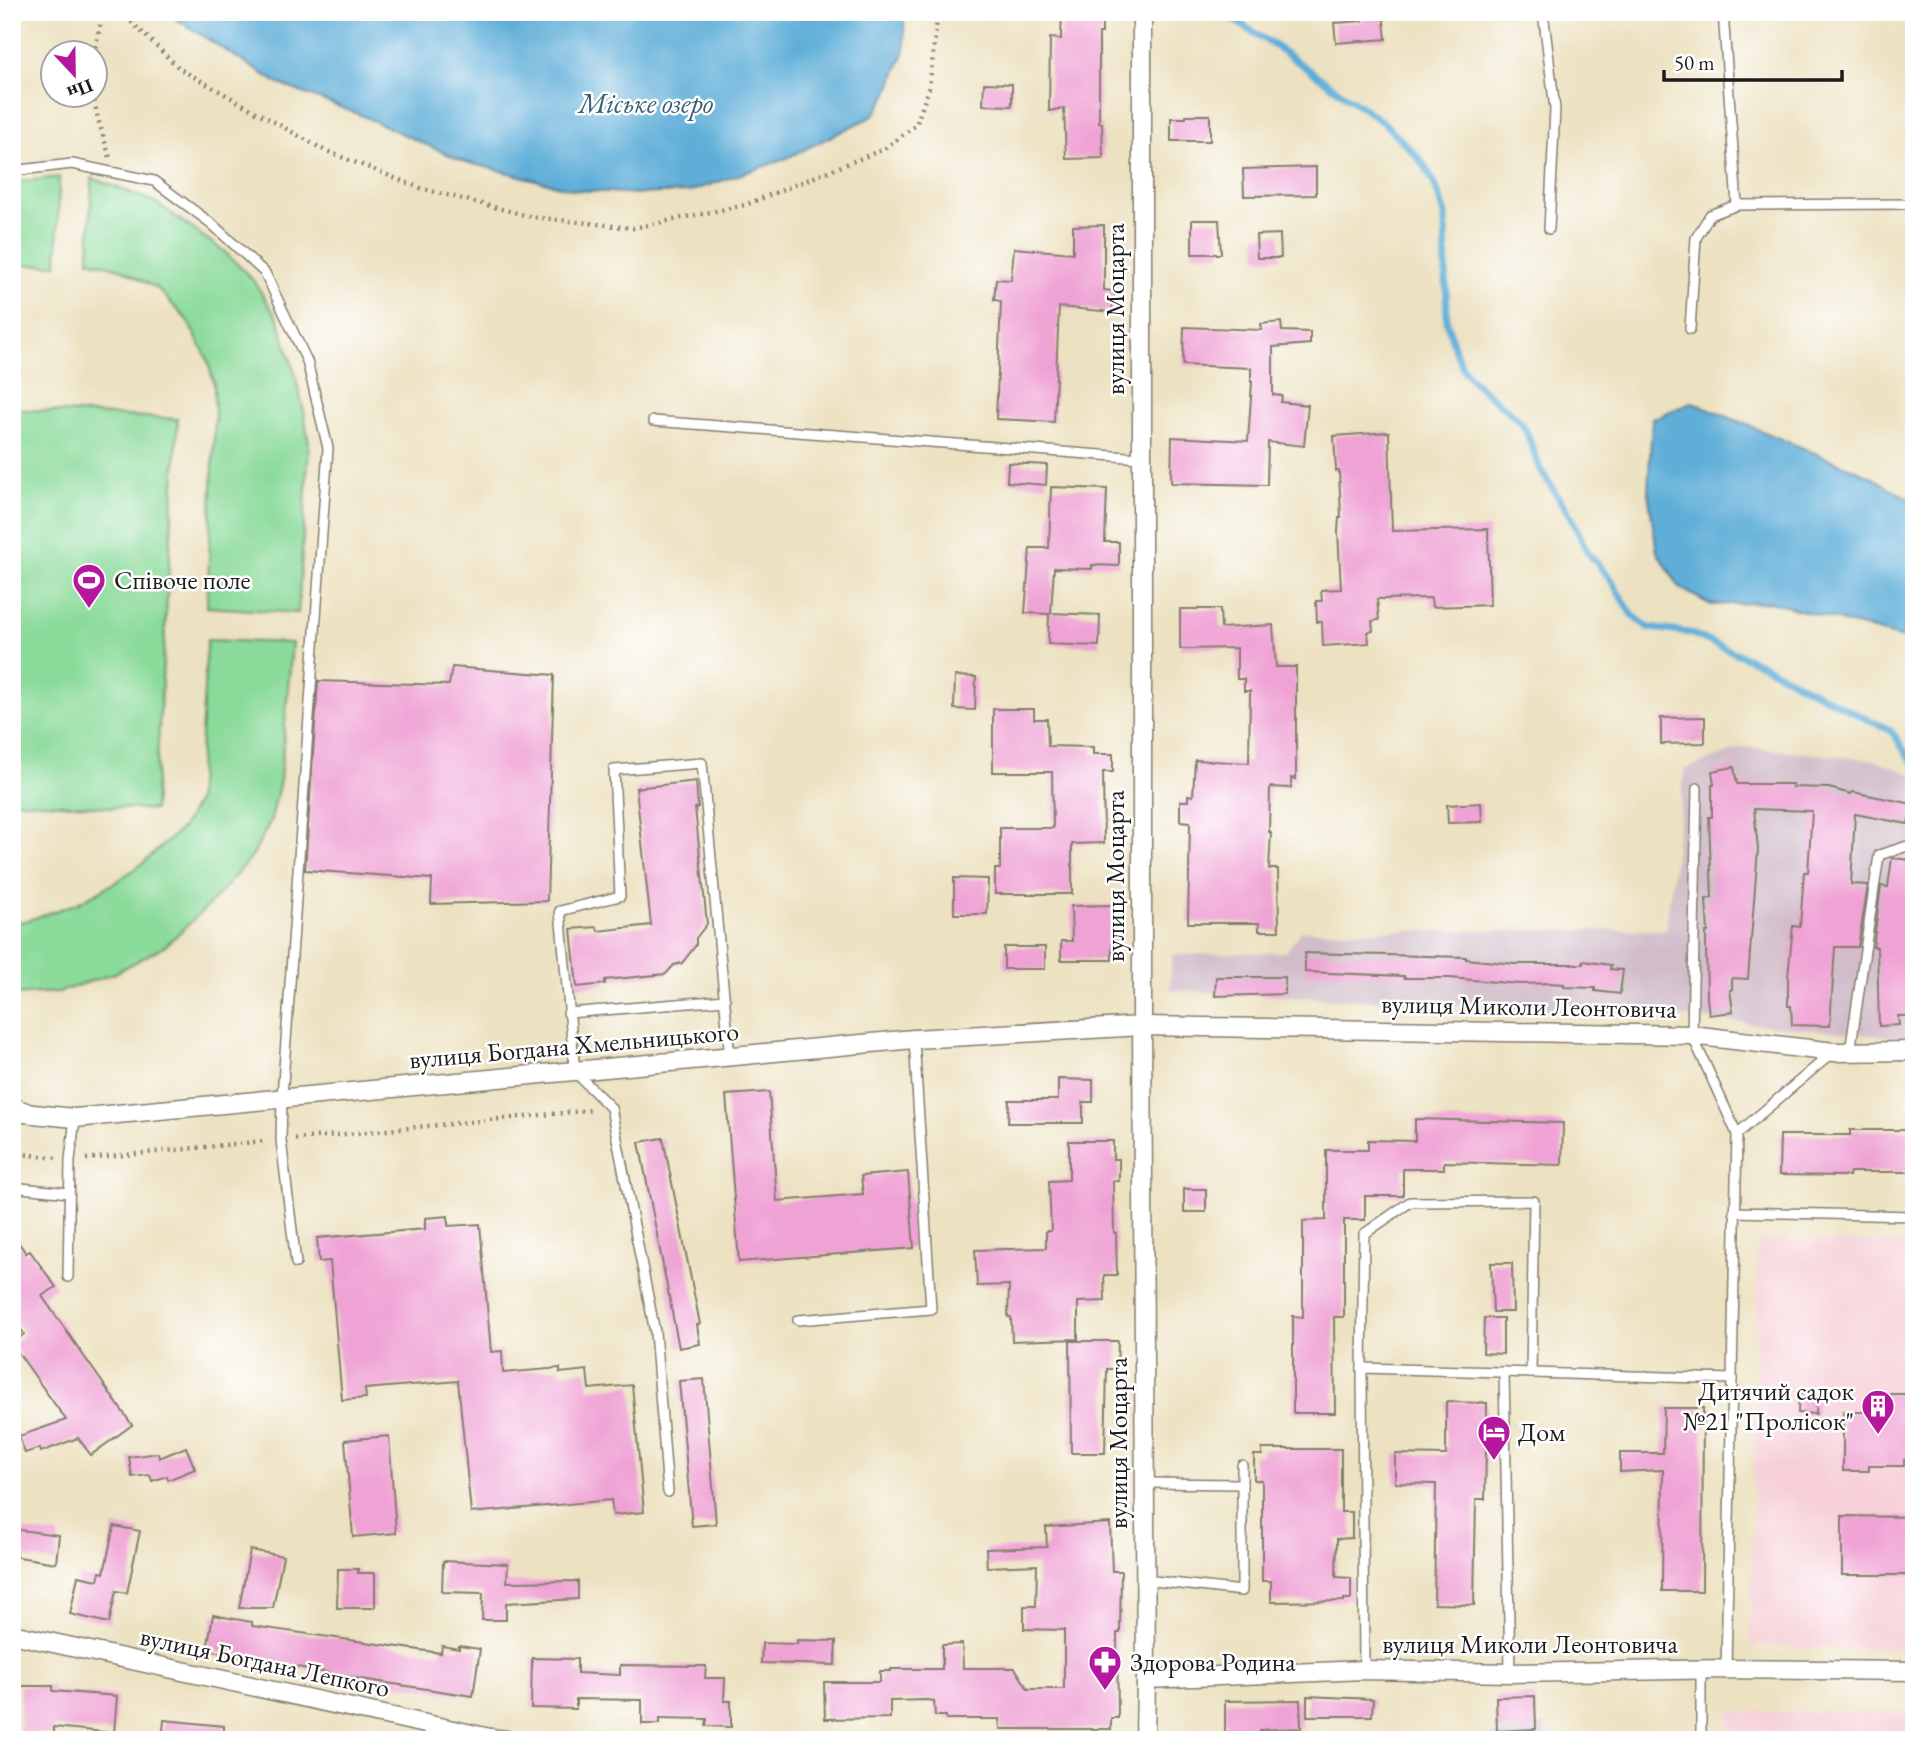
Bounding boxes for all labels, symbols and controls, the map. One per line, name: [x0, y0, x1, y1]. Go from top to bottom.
north arrow: [38, 38, 108, 108]
scale bar: [1664, 38, 1842, 82]
text: 50 m: [1674, 49, 1715, 76]
text: Пн: [63, 73, 97, 106]
water label: Міське озеро: [576, 85, 714, 121]
street label: вулиця Моцарта: [1098, 222, 1132, 395]
sports icon: Співоче поле: [70, 561, 108, 610]
place label: Співоче поле: [114, 563, 251, 597]
street label: вулиця Моцарта: [1098, 789, 1132, 962]
street label: вулиця Миколи Леонтовича: [1381, 986, 1678, 1026]
street label: вулиця Богдана Хмельницького: [408, 1014, 740, 1076]
street label: вулиця Моцарта: [1101, 1356, 1135, 1529]
place label: Дитячий садок №21 "Пролісок": [1683, 1374, 1855, 1438]
building icon: Дитячий садок №21 "Пролісок": [1859, 1387, 1897, 1436]
hotel icon: Дом: [1475, 1413, 1513, 1462]
place label: Дом: [1518, 1415, 1565, 1449]
street label: вулиця Богдана Лепкого: [137, 1619, 393, 1705]
street label: вулиця Миколи Леонтовича: [1382, 1627, 1678, 1661]
pharmacy icon: Здорова Родина: [1086, 1643, 1124, 1692]
place label: Здорова Родина: [1130, 1645, 1296, 1679]

